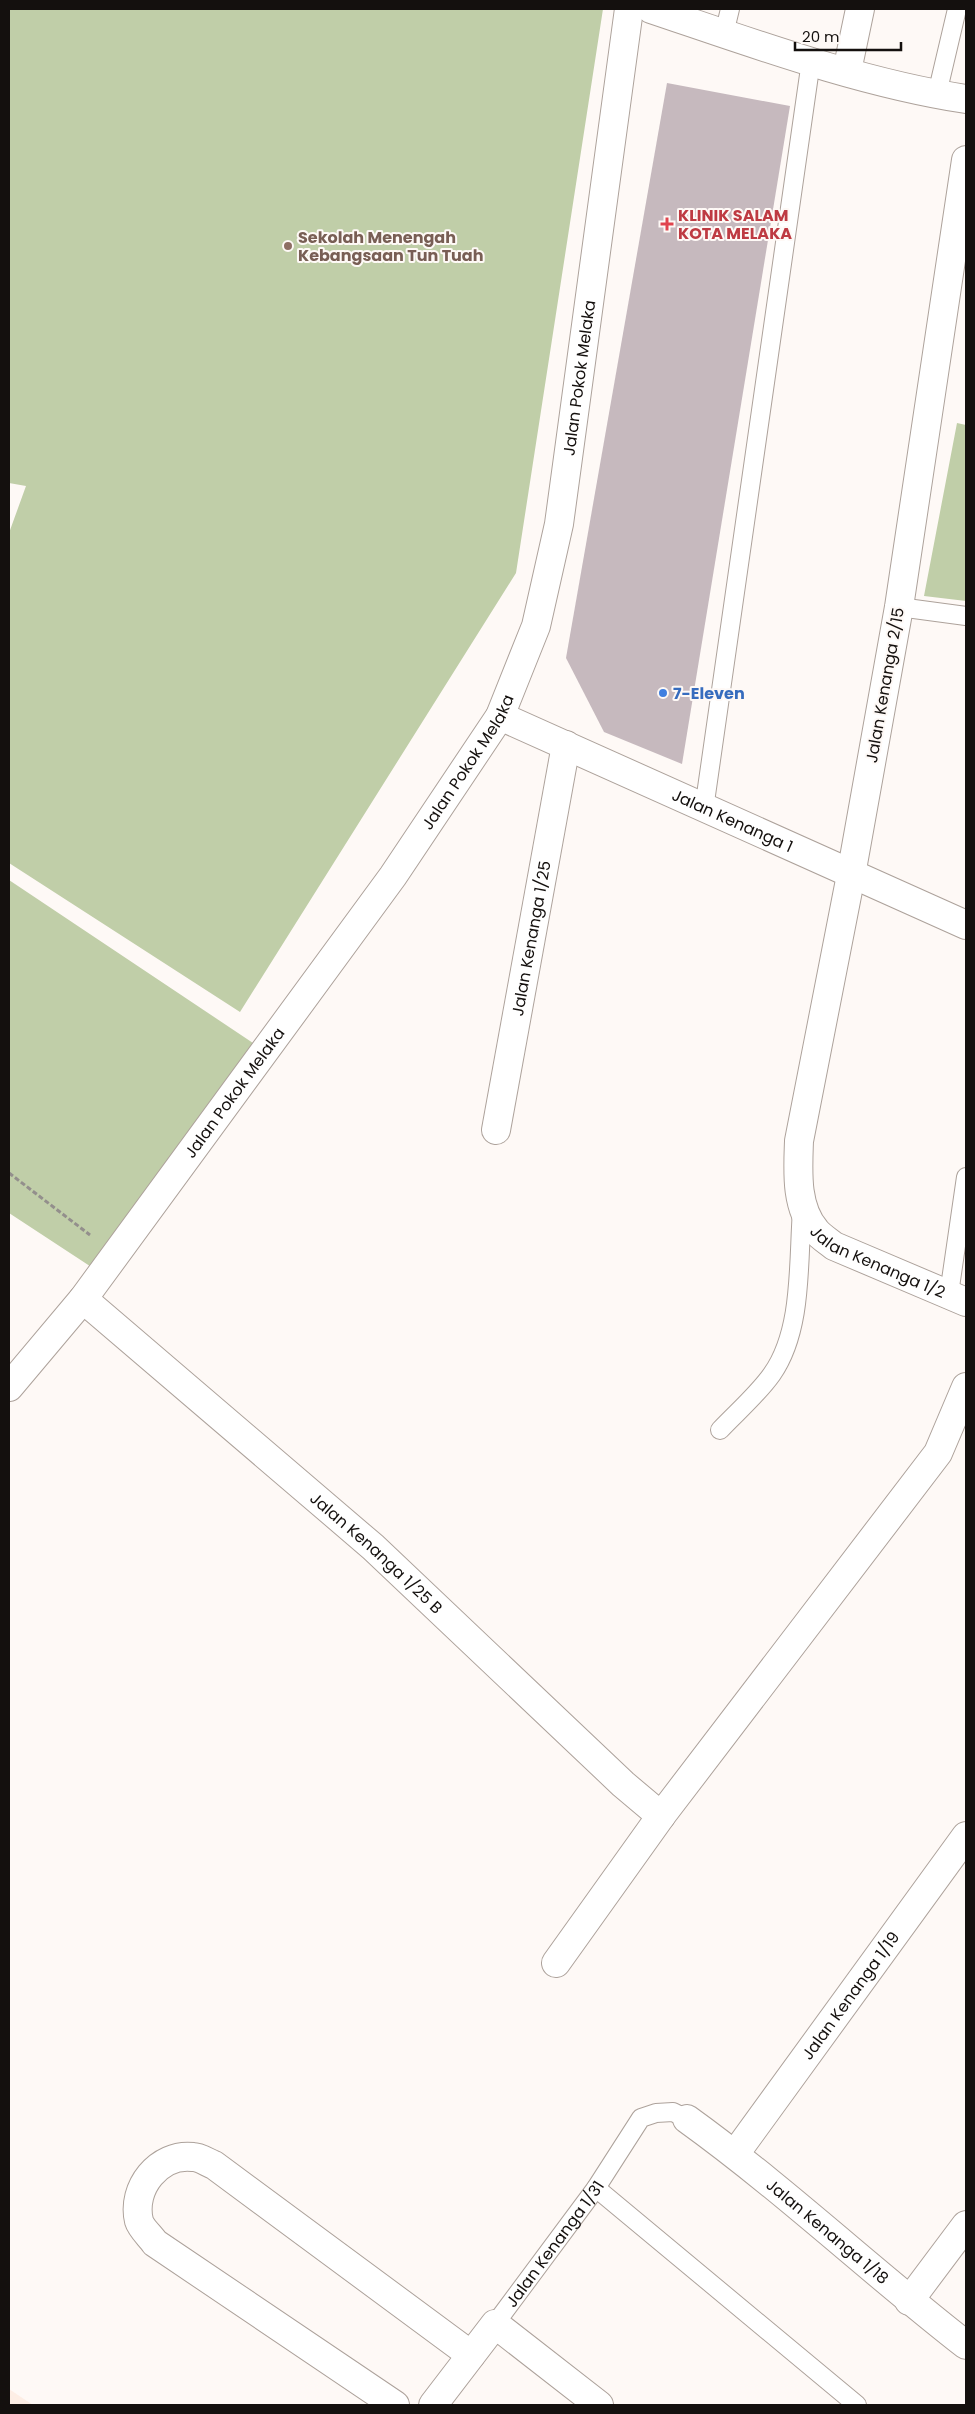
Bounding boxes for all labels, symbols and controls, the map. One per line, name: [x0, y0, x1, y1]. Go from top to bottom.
scale bar: [795, 20, 901, 52]
text: 20 m: [802, 26, 840, 47]
place label: KLINIK SALAM KOTA MELAKA: [678, 204, 792, 245]
marker: KLINIK SALAM KOTA MELAKA: [660, 217, 674, 231]
place label: Sekolah Menengah Kebangsaan Tun Tuah: [298, 226, 484, 267]
marker: Sekolah Menengah Kebangsaan Tun Tuah: [282, 240, 294, 252]
street label: Jalan Pokok Melaka: [557, 299, 601, 457]
street label: Jalan Kenanga 2/15: [860, 606, 910, 764]
place label: 7-Eleven: [673, 682, 745, 705]
marker: 7-Eleven: [657, 687, 669, 699]
street label: Jalan Pokok Melaka: [416, 691, 519, 834]
street label: Jalan Kenanga 1: [668, 783, 797, 858]
street label: Jalan Kenanga 1/25: [505, 859, 556, 1018]
street label: Jalan Pokok Melaka: [179, 1023, 290, 1162]
street label: Jalan Kenanga 1/2: [805, 1221, 949, 1303]
street label: Jalan Kenanga 1/25 B: [305, 1487, 448, 1619]
street label: Jalan Kenanga 1/19: [796, 1927, 905, 2064]
street label: Jalan Kenanga 1/18: [762, 2173, 894, 2289]
street label: Jalan Kenanga 1/31: [500, 2176, 609, 2312]

